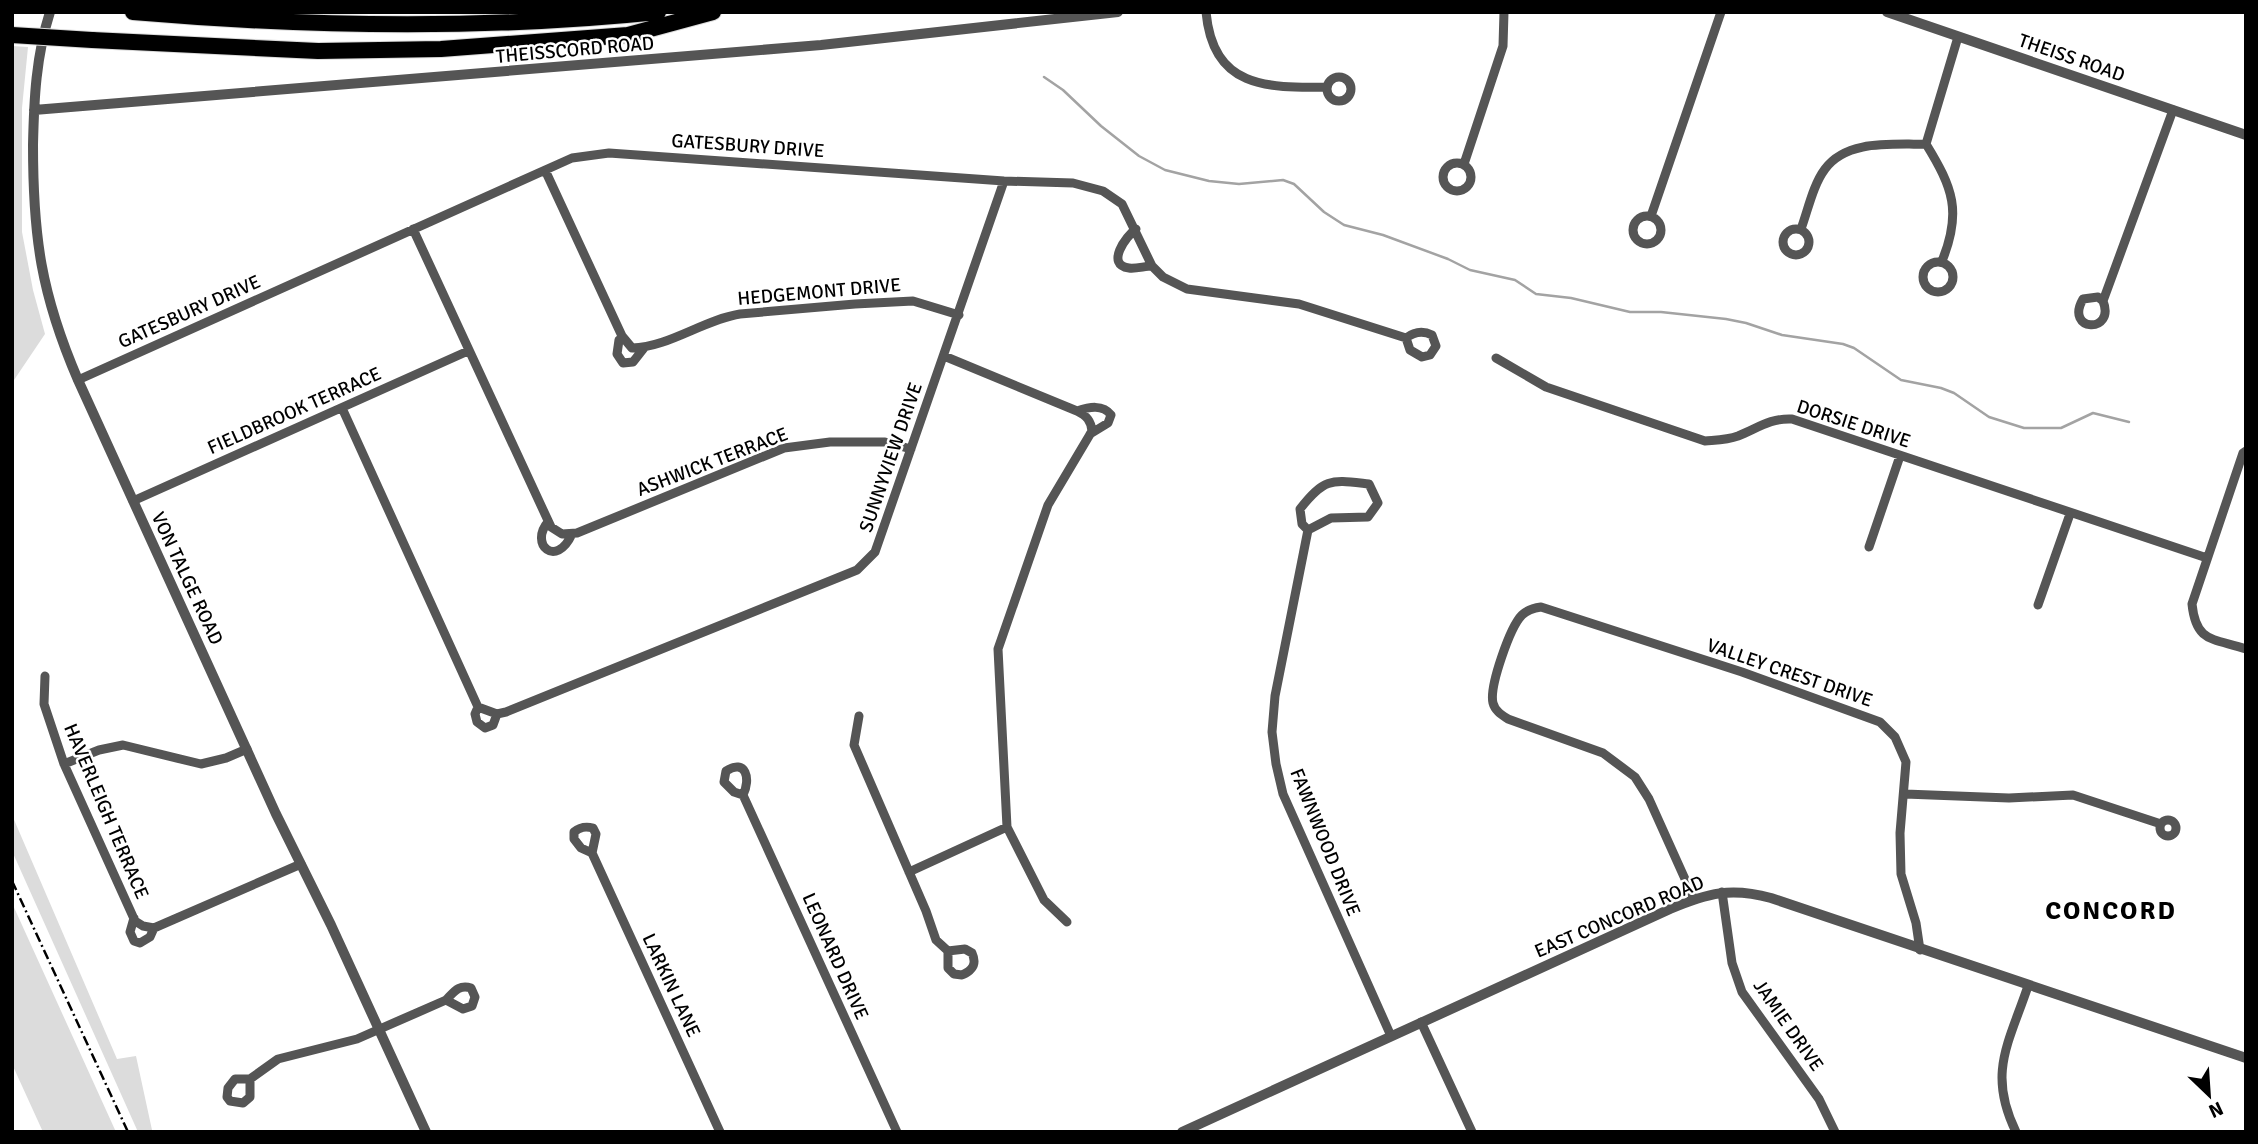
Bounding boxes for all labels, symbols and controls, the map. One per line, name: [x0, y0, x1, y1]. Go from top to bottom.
street label: THEISS ROAD: [2015, 29, 2128, 87]
street label: THEISSCORD ROAD: [495, 31, 655, 69]
street label: GATESBURY DRIVE: [671, 129, 825, 163]
street label: GATESBURY DRIVE: [115, 270, 264, 354]
street label: HEDGEMONT DRIVE: [736, 273, 902, 311]
street label: FIELDBROOK TERRACE: [204, 362, 385, 460]
street label: SUNNYVIEW DRIVE: [854, 379, 928, 536]
street label: DORSIE DRIVE: [1794, 394, 1914, 454]
street label: ASHWICK TERRACE: [633, 422, 791, 502]
street label: VON TALGE ROAD: [146, 508, 228, 649]
street label: VALLEY CREST DRIVE: [1704, 633, 1876, 713]
street label: HAVERLEIGH TERRACE: [58, 720, 154, 903]
street label: FAWNWOOD DRIVE: [1284, 765, 1366, 920]
street label: EAST CONCORD ROAD: [1531, 870, 1708, 963]
street label: LEONARD DRIVE: [796, 889, 874, 1024]
district label: CONCORD: [2045, 895, 2177, 927]
street label: LARKIN LANE: [637, 930, 706, 1041]
street label: JAMIE DRIVE: [1748, 975, 1829, 1076]
north arrow: [2174, 1060, 2244, 1130]
text: N: [2205, 1096, 2227, 1123]

